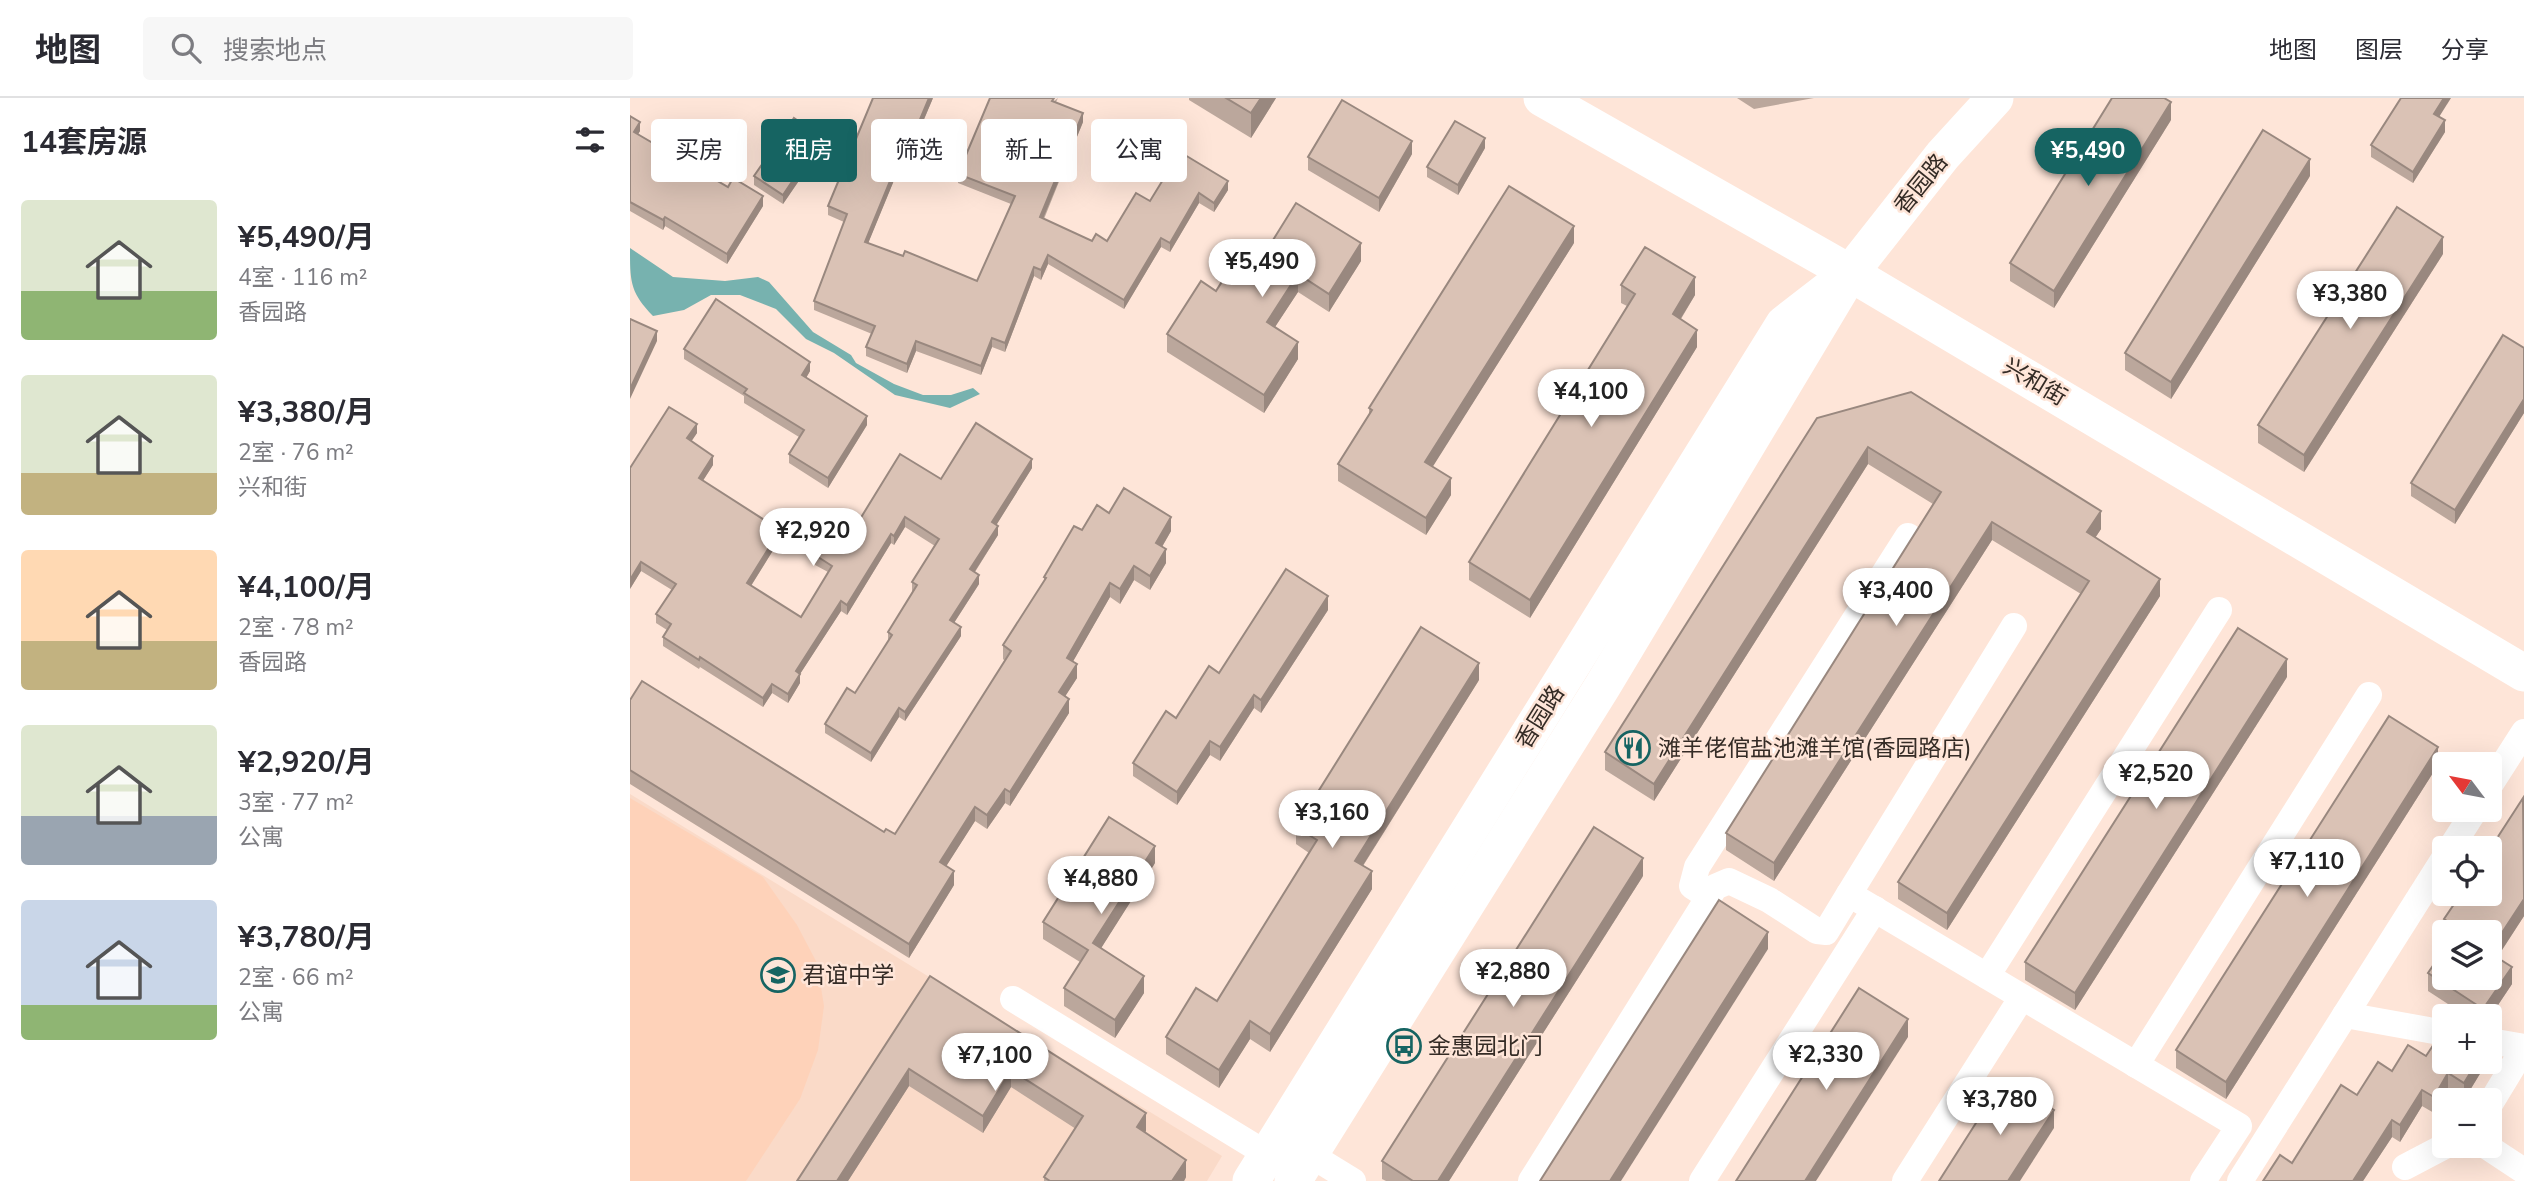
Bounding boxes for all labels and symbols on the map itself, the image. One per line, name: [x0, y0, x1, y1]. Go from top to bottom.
pin: ¥5,490: [2031, 129, 2145, 188]
street label: 香园路: [1887, 147, 1955, 221]
pin: ¥5,490: [1205, 240, 1319, 299]
pin: ¥3,380: [2293, 272, 2407, 331]
street label: 兴和街: [1997, 351, 2073, 413]
pin: ¥4,100: [1534, 370, 1648, 429]
pin: ¥2,920: [756, 508, 870, 568]
pin: ¥3,400: [1839, 568, 1953, 628]
street label: 香园路: [1509, 680, 1571, 754]
restaurant icon: 滩羊佬倌盐池滩羊馆(香园路店): [1614, 729, 1652, 767]
place label: 滩羊佬倌盐池滩羊馆(香园路店): [1658, 733, 1972, 764]
pin: ¥2,520: [2099, 752, 2213, 811]
north arrow: [2432, 752, 2502, 822]
pin: ¥3,160: [1275, 790, 1389, 850]
pin: ¥7,110: [2250, 840, 2364, 899]
pin: ¥4,880: [1044, 856, 1158, 916]
pin: ¥2,880: [1456, 950, 1570, 1009]
school or university icon: 君谊中学: [759, 956, 797, 994]
place label: 君谊中学: [802, 960, 894, 991]
bus stop icon: 金惠园北门: [1385, 1027, 1423, 1065]
place label: 金惠园北门: [1428, 1031, 1543, 1062]
pin: ¥2,330: [1769, 1032, 1883, 1092]
pin: ¥7,100: [938, 1034, 1052, 1093]
pin: ¥3,780: [1943, 1077, 2057, 1137]

